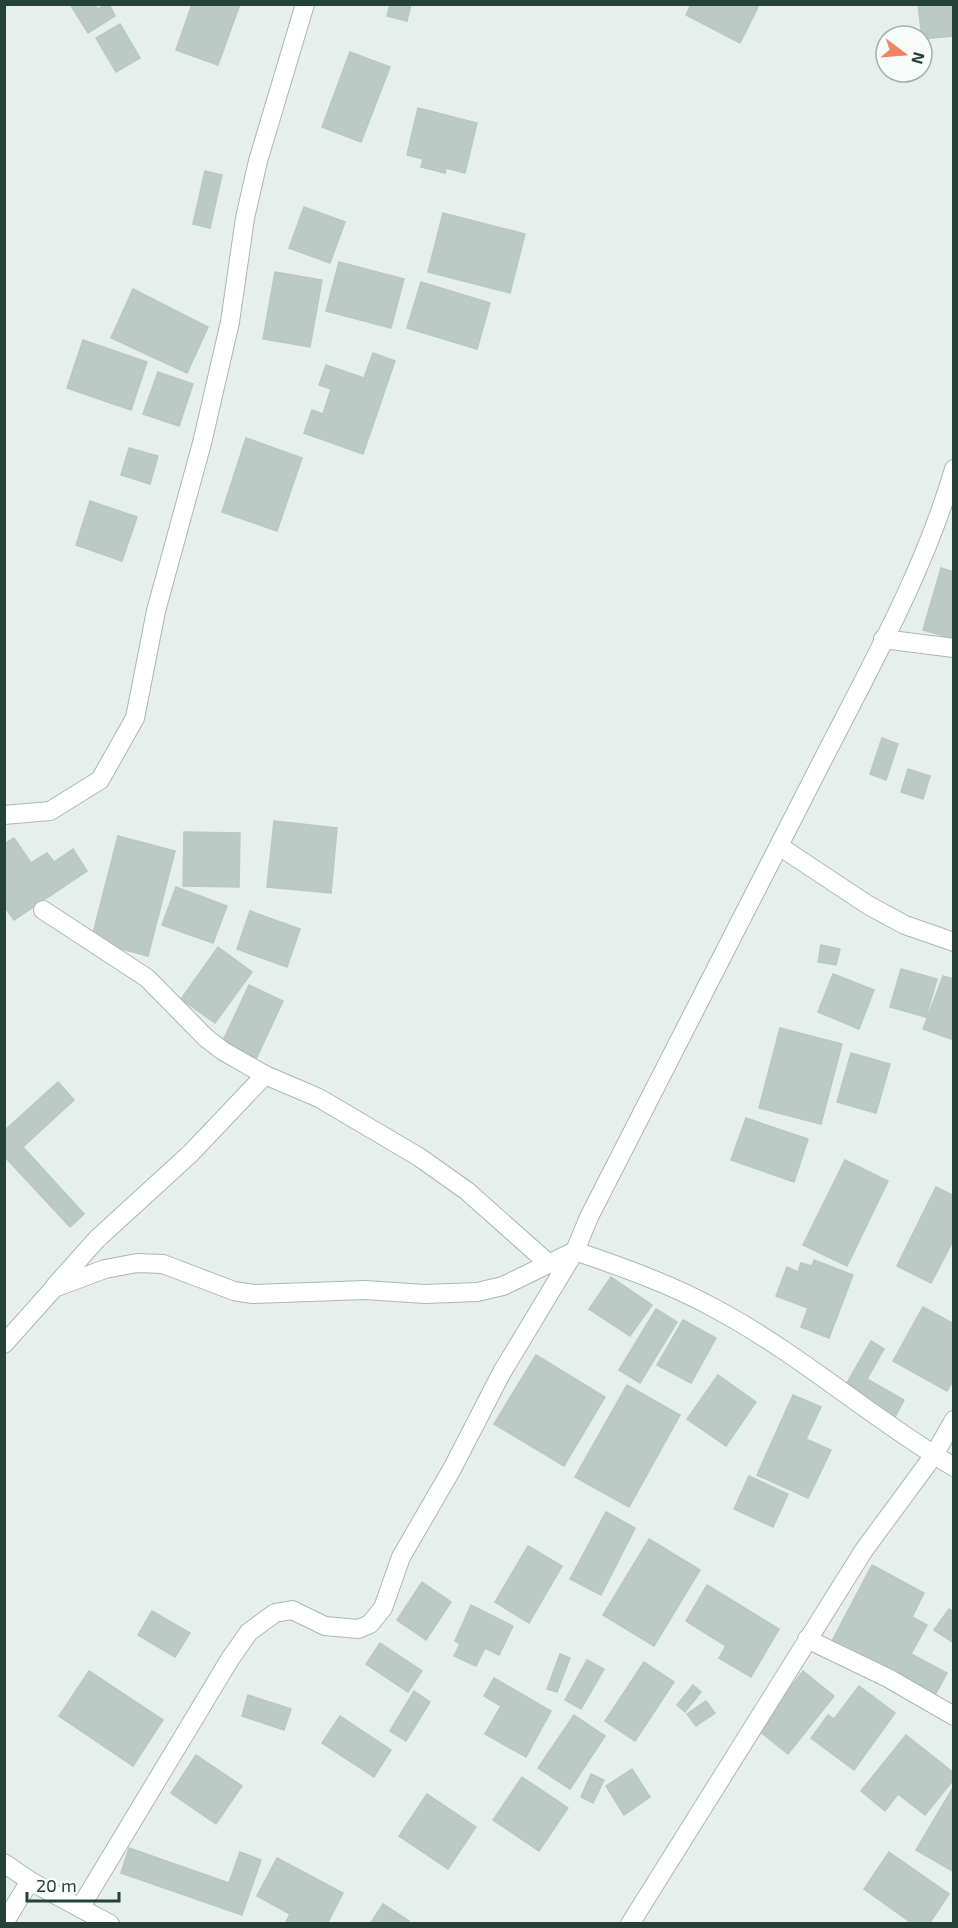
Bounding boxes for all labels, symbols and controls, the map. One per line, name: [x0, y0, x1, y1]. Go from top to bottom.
north arrow: [874, 24, 934, 84]
text: N: [908, 50, 930, 66]
scale bar: [27, 1865, 118, 1903]
text: 20 m: [36, 1874, 77, 1896]

